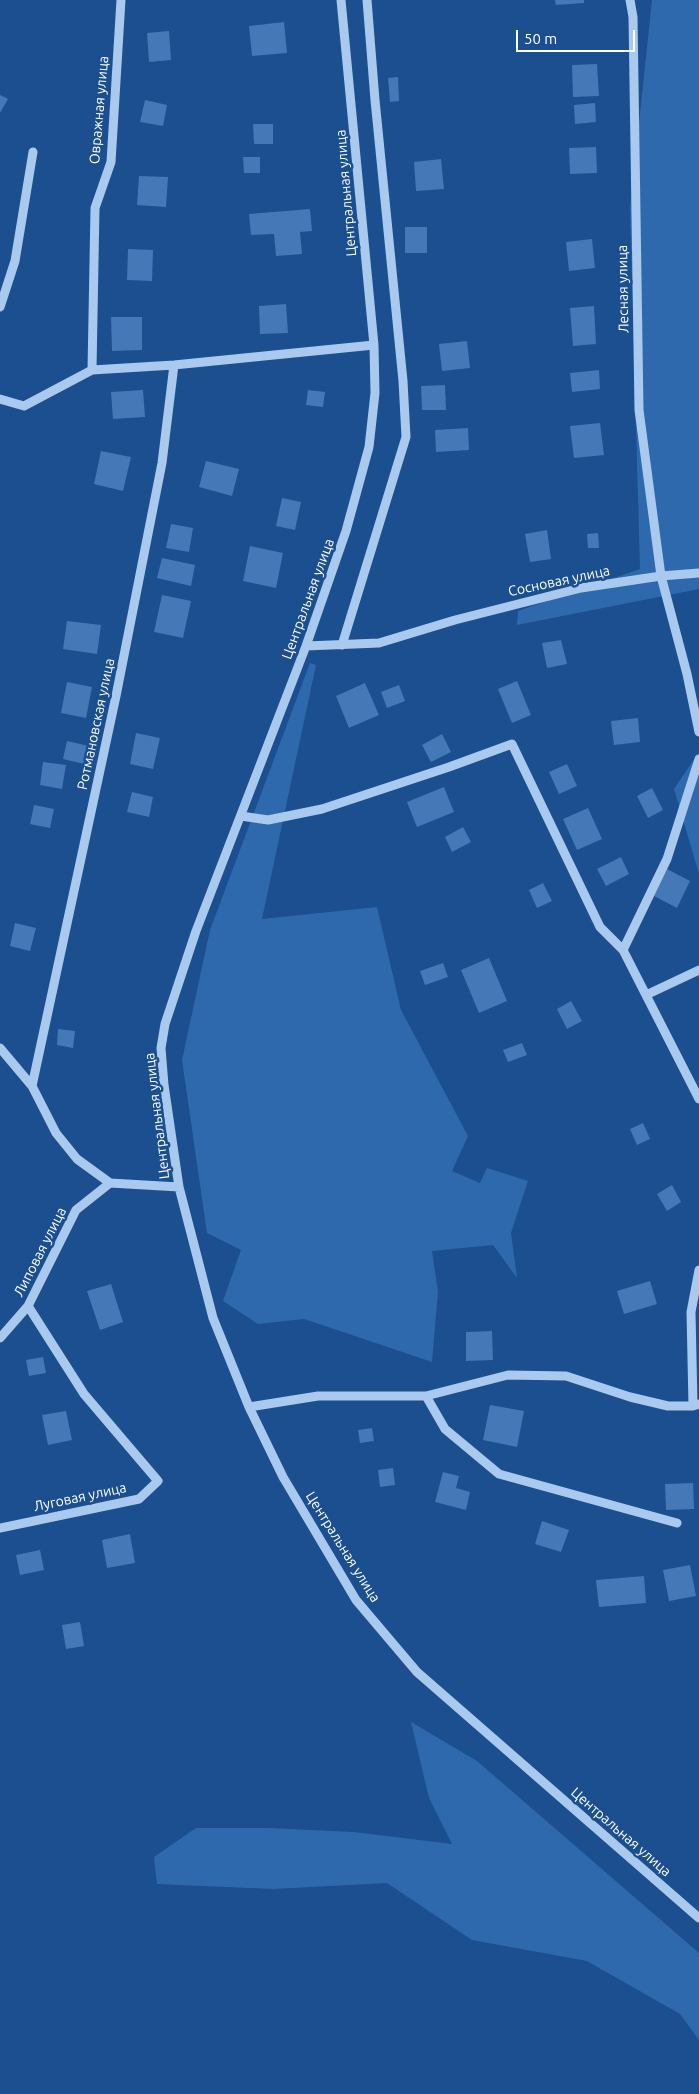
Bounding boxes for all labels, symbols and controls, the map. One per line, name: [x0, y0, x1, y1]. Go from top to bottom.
scale bar: [519, 20, 638, 52]
text: 50 m: [524, 30, 557, 47]
street label: Овражная улица: [86, 55, 112, 165]
street label: Центральная улица: [332, 129, 360, 257]
street label: Лесная улица: [614, 245, 632, 333]
street label: Центральная улица: [278, 536, 338, 662]
street label: Сосновая улица: [507, 562, 611, 600]
street label: Ротмановская улица: [74, 657, 118, 791]
street label: Центральная улица: [141, 1052, 173, 1180]
street label: Липовая улица: [10, 1204, 70, 1300]
street label: Луговая улица: [32, 1479, 128, 1515]
street label: Центральная улица: [302, 1489, 384, 1605]
street label: Центральная улица: [567, 1784, 675, 1880]

